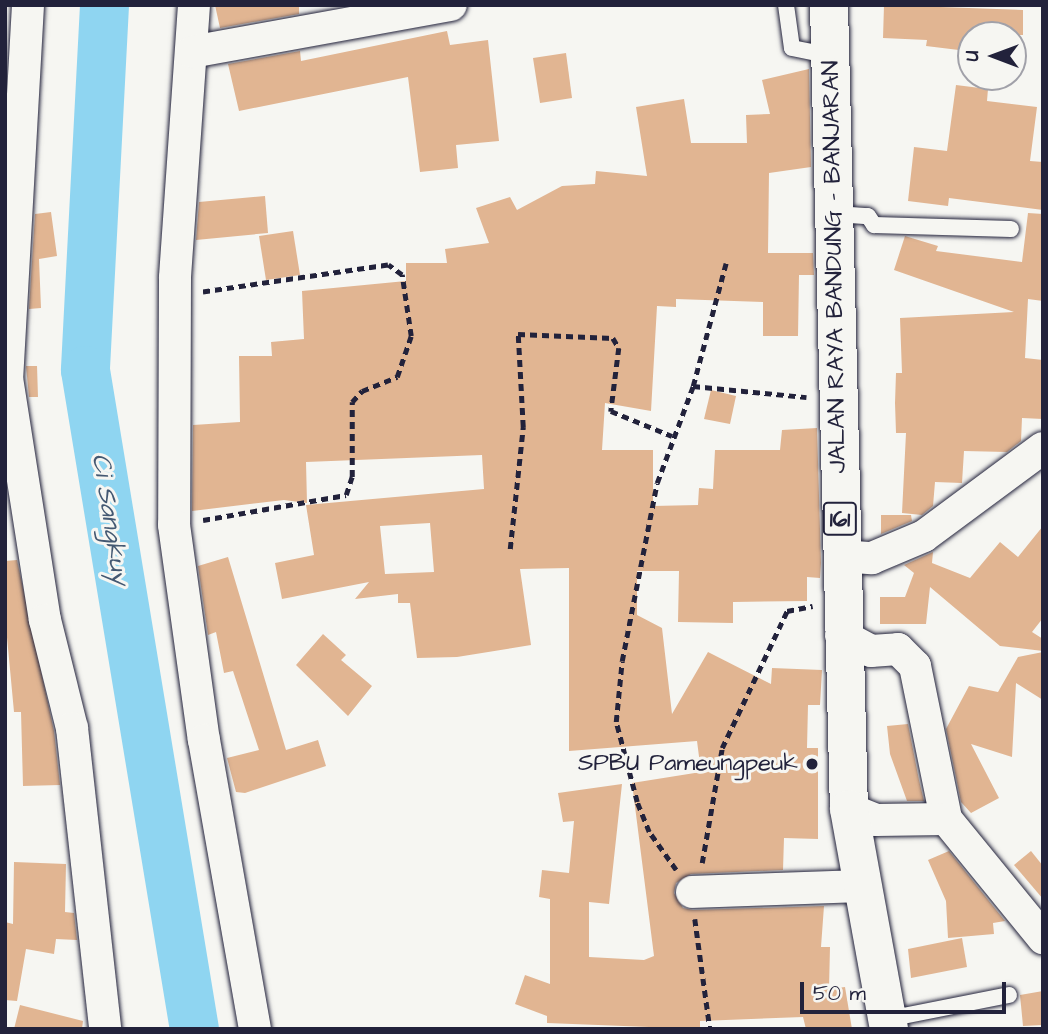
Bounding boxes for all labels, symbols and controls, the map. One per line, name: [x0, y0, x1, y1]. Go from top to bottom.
north arrow: [957, 21, 1027, 91]
text: U: [959, 51, 986, 61]
street label: JALAN RAYA BANDUNG - BANJARAN: [817, 60, 853, 474]
water label: Ci Sangkuy: [84, 451, 136, 587]
road number: 161: [822, 499, 858, 538]
place label: SPBU Pameungpeuk: [578, 750, 798, 778]
marker: SPBU Pameungpeuk: [804, 756, 820, 772]
scale bar: [803, 968, 1010, 1012]
text: 50 m: [813, 979, 866, 1008]

